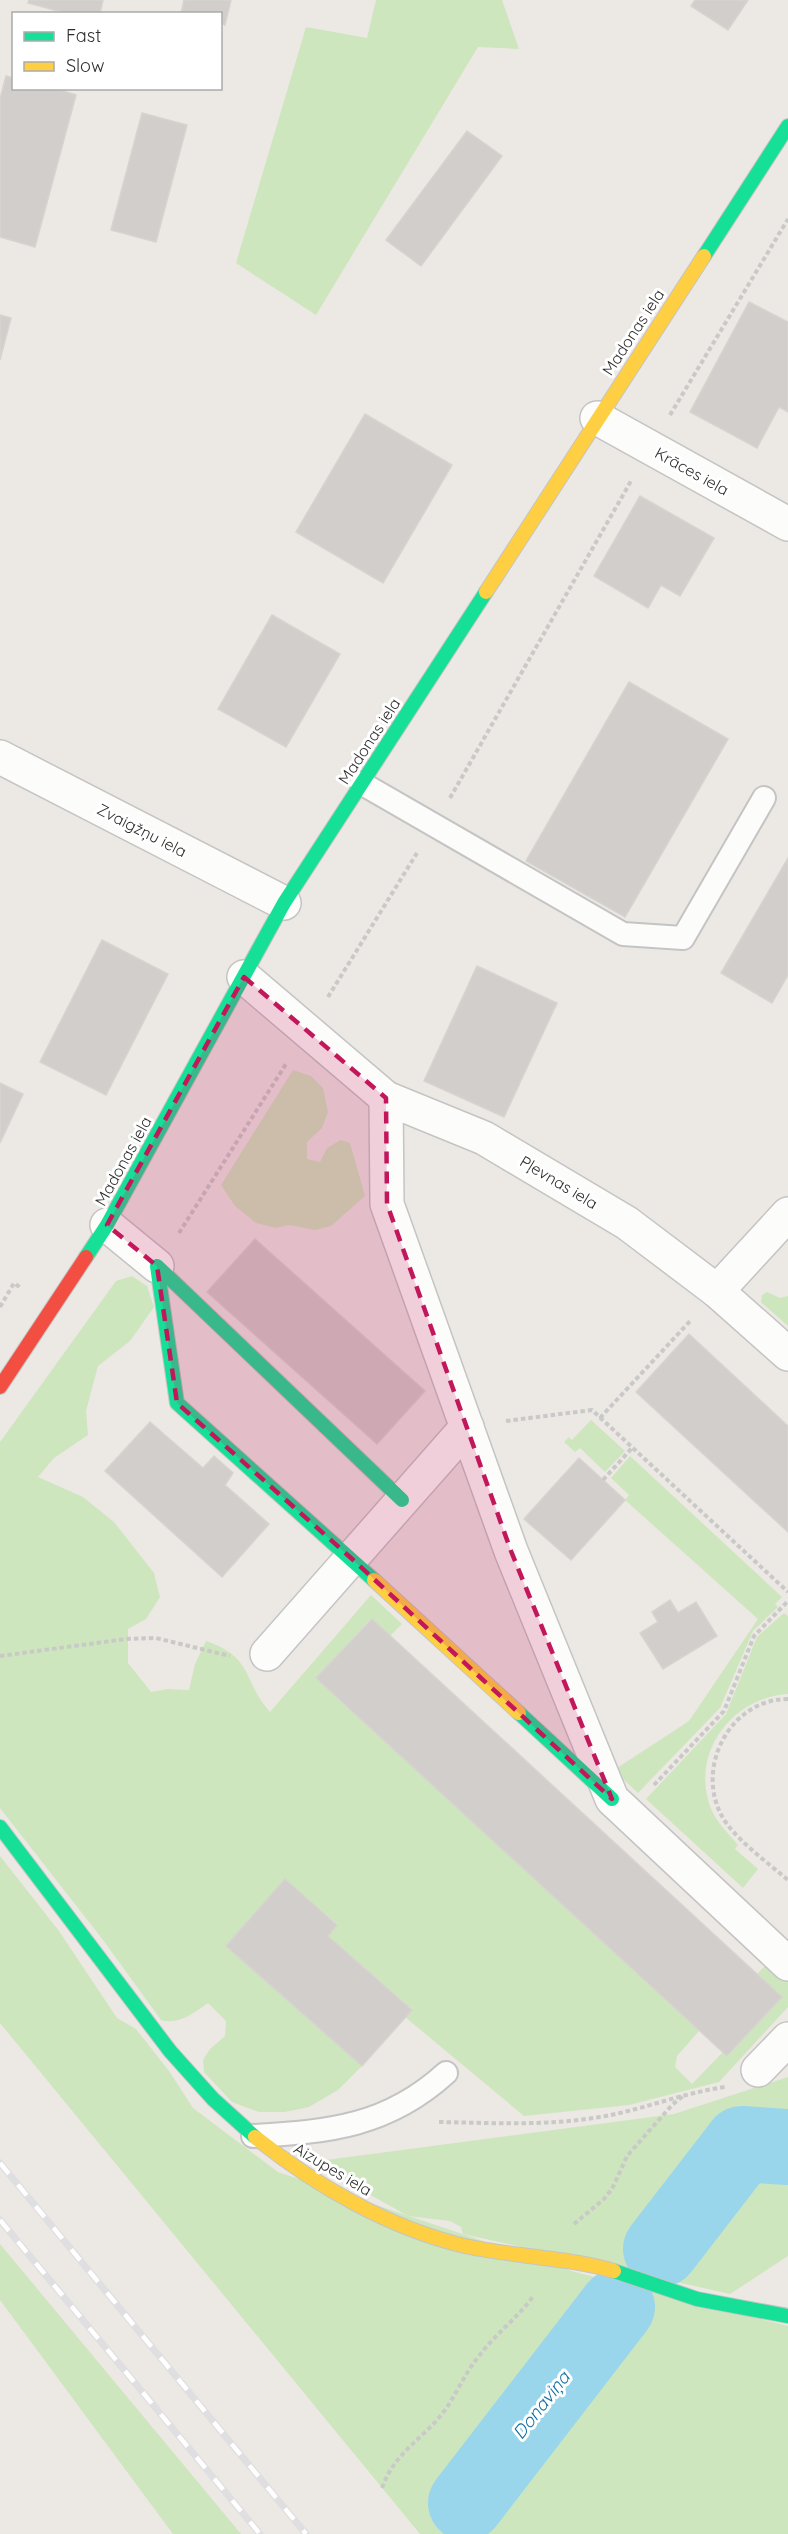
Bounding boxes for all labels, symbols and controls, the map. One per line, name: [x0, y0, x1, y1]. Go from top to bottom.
legend: [12, 12, 222, 90]
text: Fast: [66, 24, 101, 47]
text: Slow: [66, 54, 104, 77]
street label: Madonas iela: [598, 285, 668, 379]
street label: Krāces iela: [652, 443, 732, 499]
street label: Madonas iela: [334, 694, 404, 788]
street label: Zvaigžņu iela: [94, 799, 190, 861]
street label: Madonas iela: [90, 1113, 156, 1209]
street label: Pļevnas iela: [516, 1151, 602, 1213]
street label: Aizupes iela: [291, 2138, 375, 2200]
water label: Donaviņa: [507, 2366, 575, 2444]

